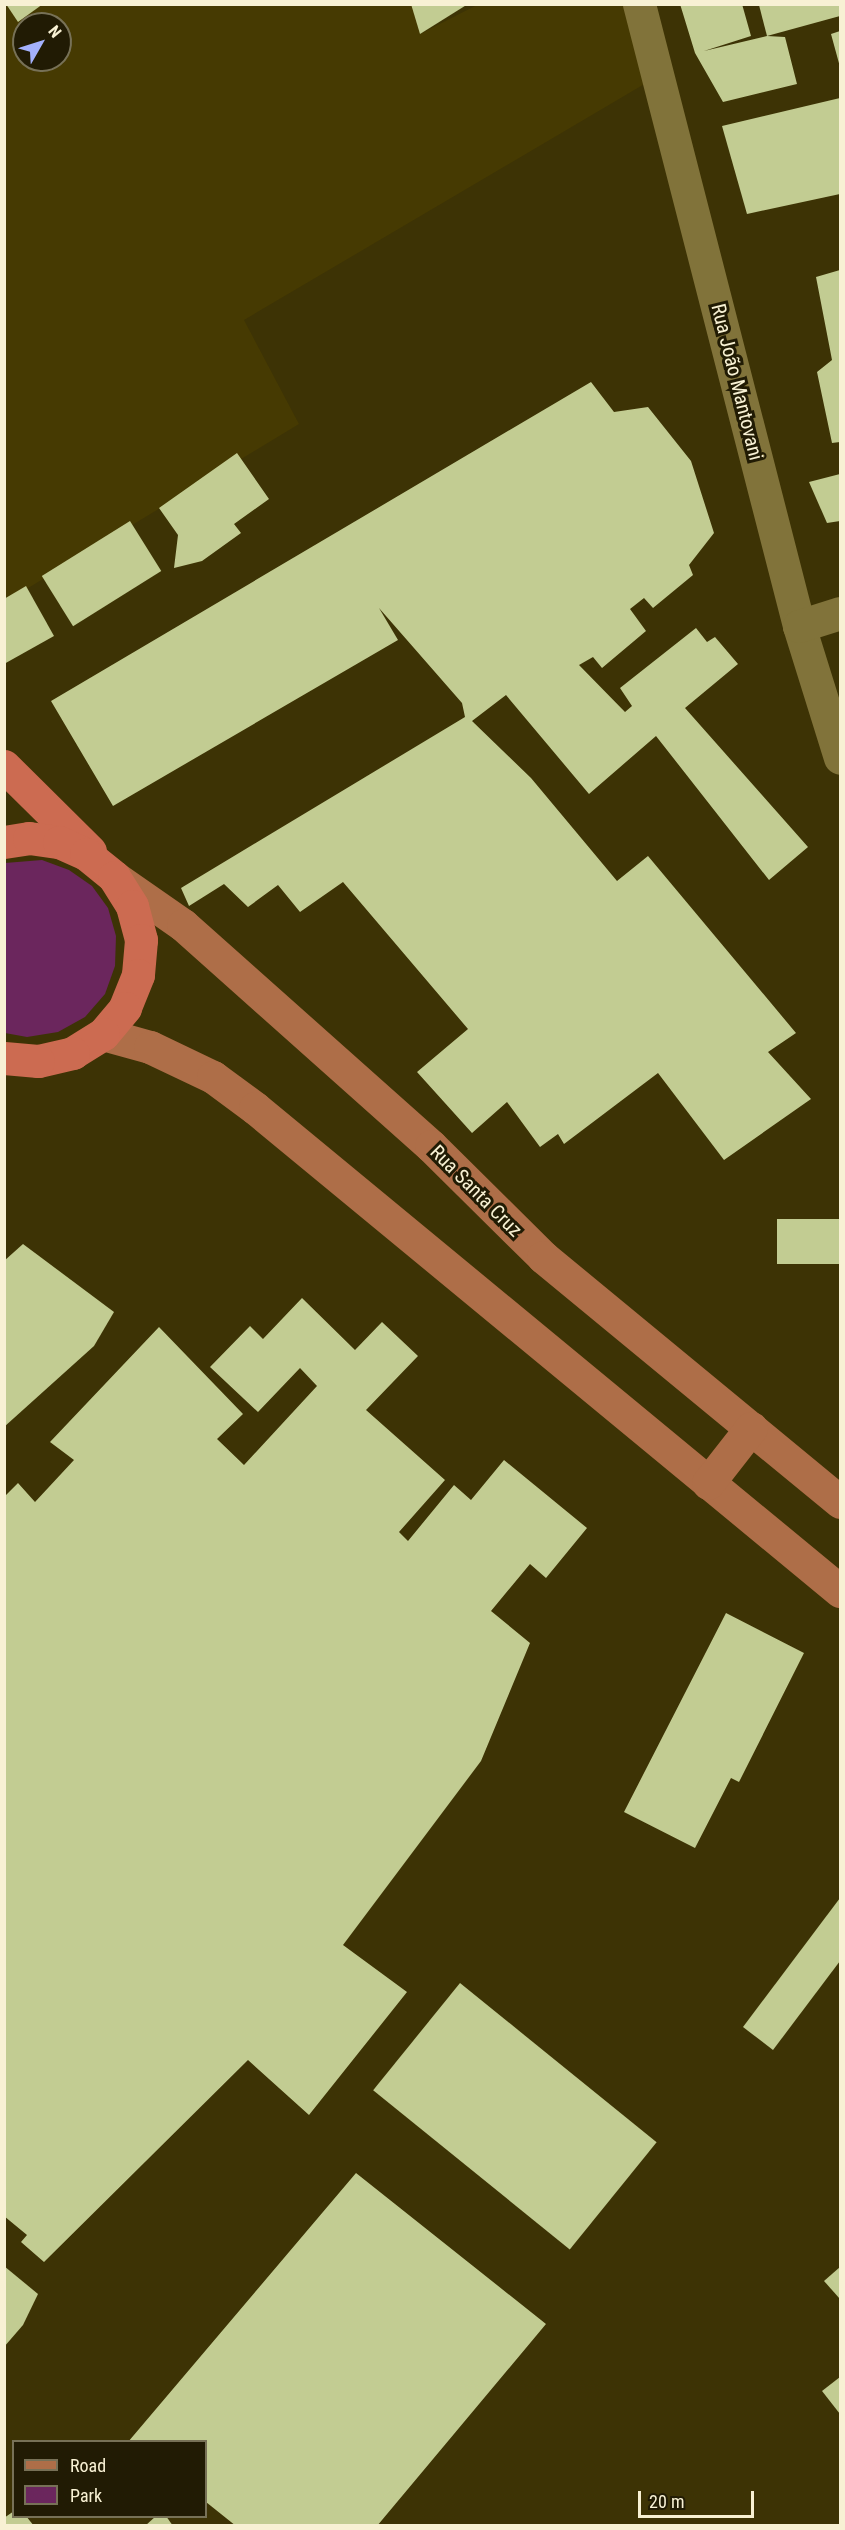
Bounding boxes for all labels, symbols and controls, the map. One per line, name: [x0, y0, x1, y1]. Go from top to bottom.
north arrow: [12, 12, 72, 72]
text: N: [44, 22, 65, 41]
street label: Rua João Mantovani: [706, 301, 768, 463]
street label: Rua Santa Cruz: [425, 1140, 527, 1242]
legend: [12, 2440, 207, 2518]
text: Road: [70, 2455, 106, 2476]
scale bar: [641, 2479, 756, 2517]
text: Park: [70, 2485, 102, 2506]
text: 20 m: [649, 2491, 684, 2512]

